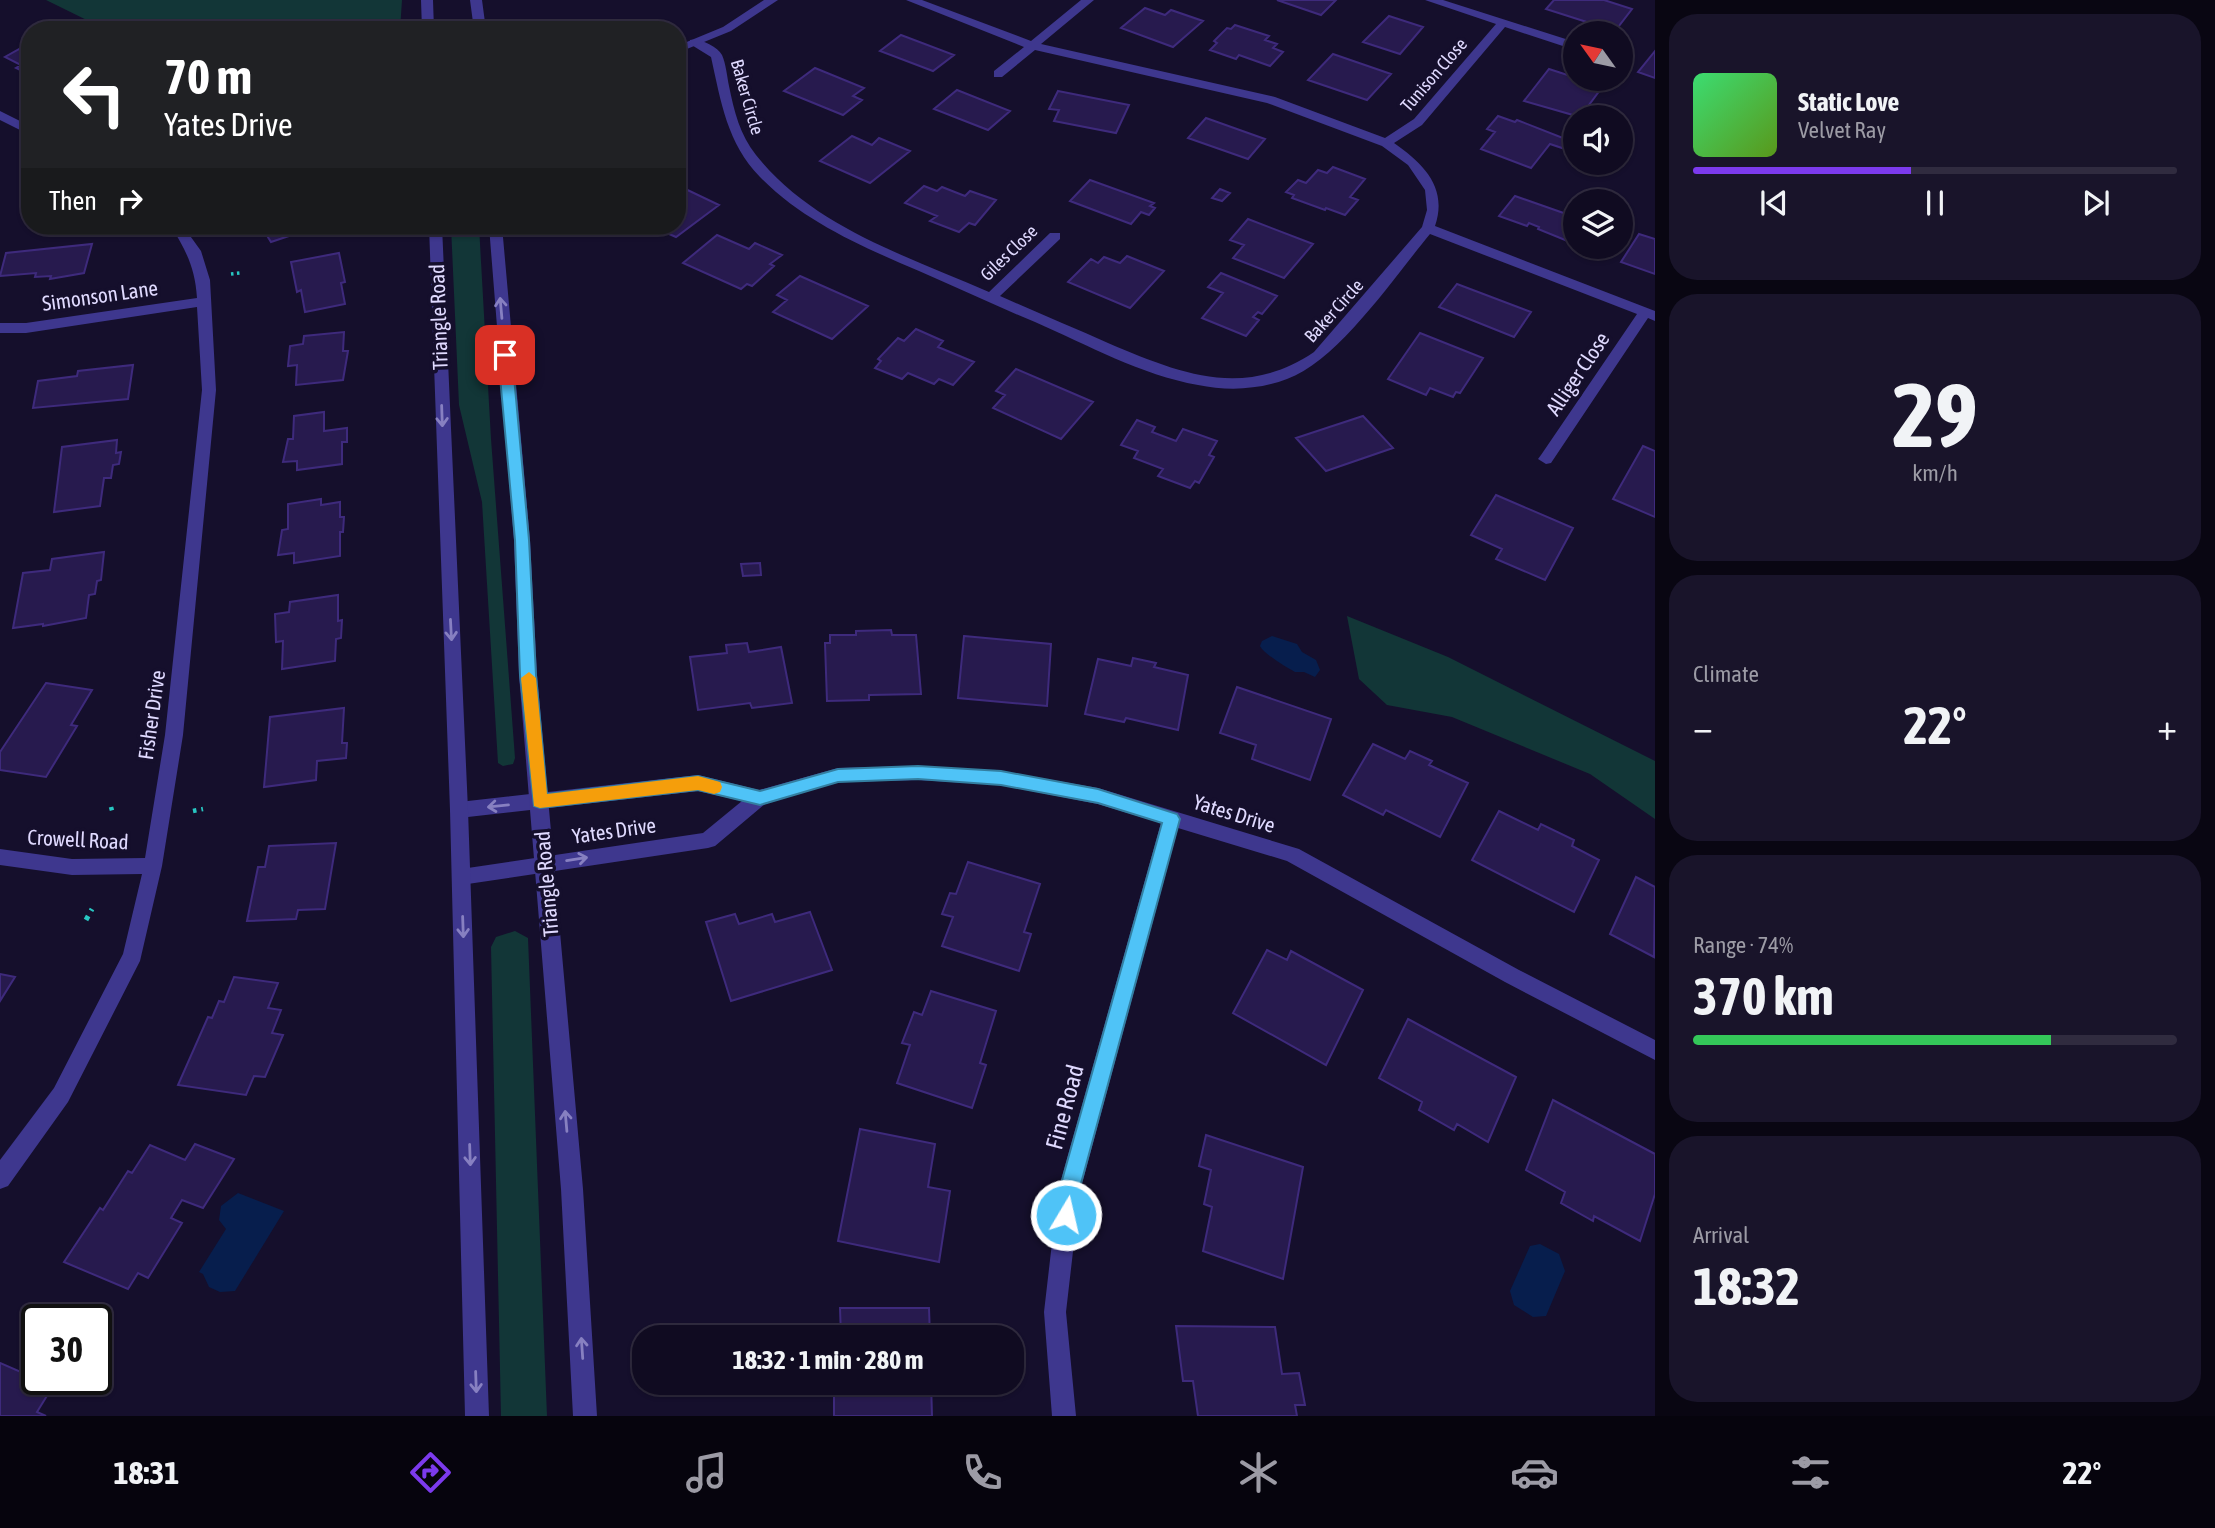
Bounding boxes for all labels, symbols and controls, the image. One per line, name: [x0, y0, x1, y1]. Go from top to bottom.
north arrow: [1563, 21, 1633, 91]
map controls: [1563, 21, 1633, 259]
street label: Tunison Close: [1396, 34, 1471, 116]
text: 70 m: [164, 48, 252, 104]
icon: left: [49, 49, 140, 140]
street label: Baker Circle: [727, 57, 768, 137]
text: Static Love: [1798, 87, 1899, 117]
button: sound: [1563, 105, 1633, 175]
text: Yates Drive: [164, 106, 292, 143]
text: Velvet Ray: [1798, 117, 1886, 143]
icon: right: [111, 182, 149, 220]
icon: previous: [1755, 184, 1793, 222]
icon: pause: [1916, 184, 1954, 222]
icon: next: [2077, 184, 2115, 222]
text: Then: [49, 186, 97, 216]
button: layers: [1563, 189, 1633, 259]
street label: Giles Close: [976, 220, 1041, 285]
street label: Triangle Road: [424, 264, 452, 370]
street label: Simonson Lane: [40, 275, 159, 315]
street label: Baker Circle: [1300, 275, 1367, 346]
one-way arrow: [494, 297, 507, 320]
pin: [475, 325, 535, 385]
street label: Alliger Close: [1541, 327, 1614, 420]
icon: arrive: [486, 336, 524, 374]
text: 29: [1892, 362, 1978, 466]
one-way arrow: [436, 405, 449, 428]
text: km/h: [1912, 460, 1958, 486]
one-way arrow: [445, 619, 458, 642]
text: Climate: [1693, 661, 1759, 687]
street label: Fisher Drive: [133, 668, 169, 761]
text: 22°: [1903, 695, 1967, 755]
text: −: [1693, 705, 1713, 748]
text: +: [2157, 705, 2177, 748]
street label: Yates Drive: [1190, 789, 1278, 837]
one-way arrow: [488, 800, 510, 813]
street label: Yates Drive: [570, 812, 657, 848]
street label: Crowell Road: [27, 824, 129, 854]
street label: Triangle Road: [529, 830, 563, 938]
one-way arrow: [565, 852, 588, 865]
one-way arrow: [456, 916, 469, 939]
text: Range · 74%: [1693, 932, 1793, 958]
text: 370 km: [1693, 966, 1834, 1026]
street label: Fine Road: [1040, 1061, 1089, 1152]
one-way arrow: [559, 1110, 572, 1133]
one-way arrow: [463, 1143, 476, 1166]
position arrow: [1029, 1178, 1103, 1252]
text: Arrival: [1693, 1222, 1749, 1248]
text: 18:32: [1693, 1256, 1800, 1316]
speed limit sign: 30: [21, 1304, 112, 1395]
one-way arrow: [575, 1337, 588, 1360]
text: 18:32 · 1 min · 280 m: [733, 1345, 923, 1375]
one-way arrow: [470, 1370, 483, 1393]
icon: directions: [406, 1448, 455, 1497]
icon: music: [682, 1448, 731, 1497]
icon: phone: [958, 1448, 1007, 1497]
icon: climate: [1234, 1448, 1283, 1497]
icon: car: [1510, 1448, 1559, 1497]
icon: filters: [1786, 1448, 1835, 1497]
text: 18:31: [114, 1454, 179, 1491]
text: 22°: [2062, 1454, 2101, 1491]

